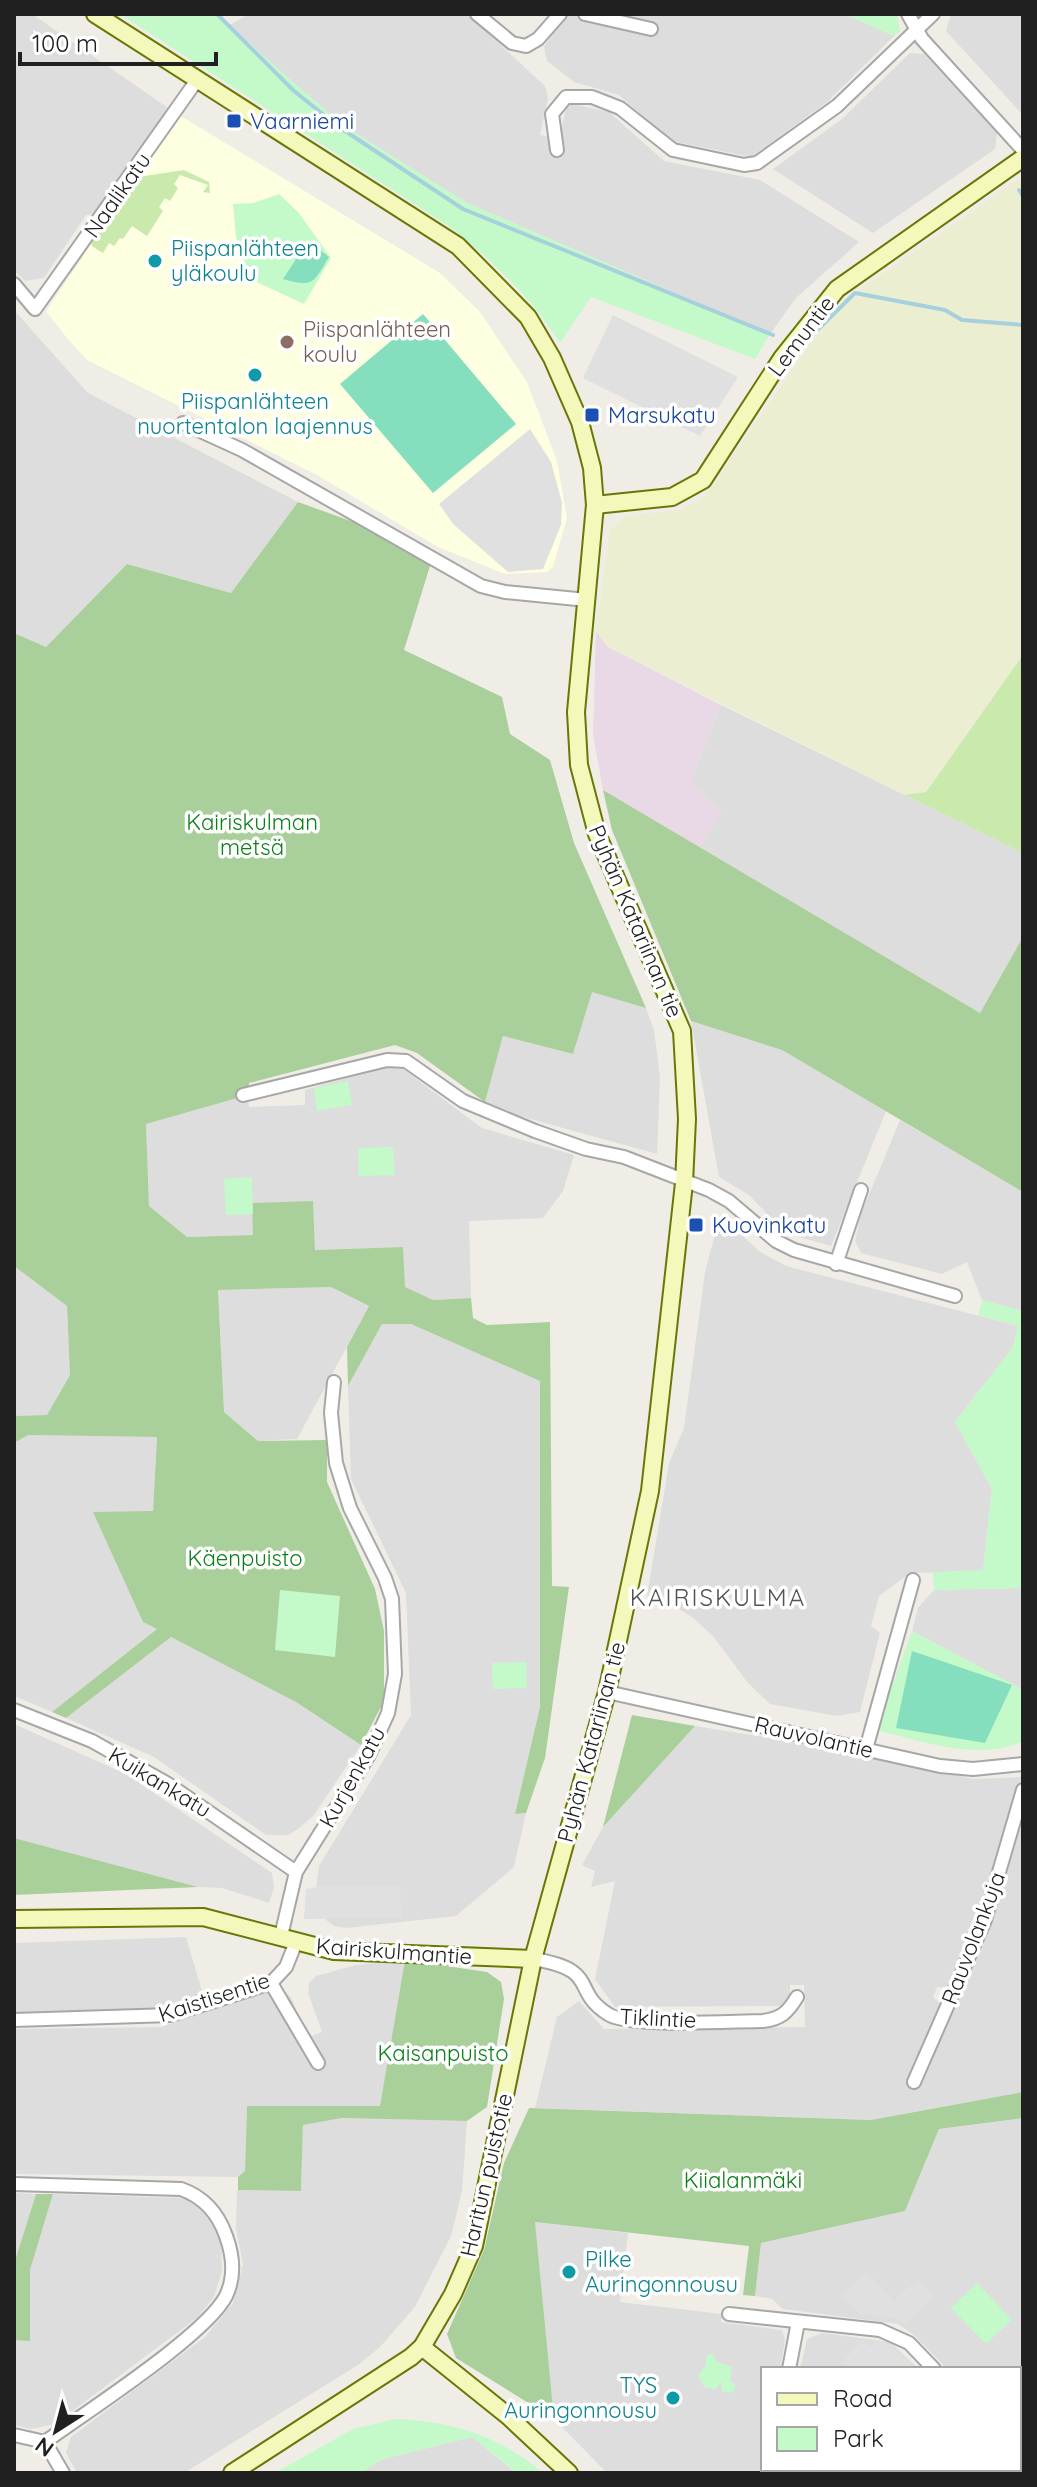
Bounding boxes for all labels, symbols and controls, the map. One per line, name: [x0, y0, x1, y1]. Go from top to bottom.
scale bar: [20, 16, 216, 66]
text: 100 m: [32, 28, 98, 58]
place label: Vaarniemi: [250, 107, 354, 135]
marker: Vaarniemi: [225, 112, 243, 130]
street label: Naalikatu: [78, 147, 156, 243]
place label: Piispanlähteen yläkoulu: [171, 234, 319, 287]
marker: Piispanlähteen yläkoulu: [146, 252, 164, 270]
street label: Lemuntie: [762, 290, 840, 382]
place label: Piispanlähteen koulu: [303, 315, 451, 368]
marker: Piispanlähteen koulu: [278, 333, 296, 351]
marker: Piispanlähteen nuortentalon laajennus: [246, 366, 264, 384]
place label: Piispanlähteen nuortentalon laajennus: [137, 387, 373, 440]
place label: Marsukatu: [608, 401, 716, 429]
marker: Marsukatu: [583, 406, 601, 424]
park label: Kairiskulman metsä: [186, 808, 318, 861]
street label: Pyhän Katariinan tie: [583, 820, 689, 1022]
place label: Kuovinkatu: [712, 1211, 826, 1239]
marker: Kuovinkatu: [687, 1216, 705, 1234]
park label: Käenpuisto: [188, 1544, 302, 1572]
district label: KAIRISKULMA: [630, 1582, 806, 1612]
street label: Pyhän Katariinan tie: [551, 1639, 631, 1845]
street label: Rauvolantie: [752, 1710, 876, 1764]
street label: Kurjenkatu: [313, 1721, 391, 1833]
street label: Kuikankatu: [104, 1741, 216, 1823]
street label: Rauvolankuja: [935, 1868, 1011, 2008]
street label: Kairiskulmantie: [315, 1932, 473, 1970]
street label: Kaistisentie: [155, 1966, 273, 2028]
street label: Tiklintie: [619, 2002, 697, 2034]
park label: Kaisanpuisto: [378, 2039, 508, 2067]
street label: Haritun puistotie: [454, 2090, 518, 2260]
park label: Kiialanmäki: [684, 2166, 802, 2194]
place label: Pilke Auringonnousu: [585, 2245, 738, 2298]
marker: Pilke Auringonnousu: [560, 2263, 578, 2281]
legend: [761, 2367, 1021, 2471]
place label: TYS Auringonnousu: [504, 2371, 657, 2424]
text: Road: [833, 2383, 893, 2413]
marker: TYS Auringonnousu: [664, 2389, 682, 2407]
north arrow: [16, 2391, 96, 2471]
text: Park: [833, 2423, 884, 2453]
text: N: [29, 2431, 59, 2463]

